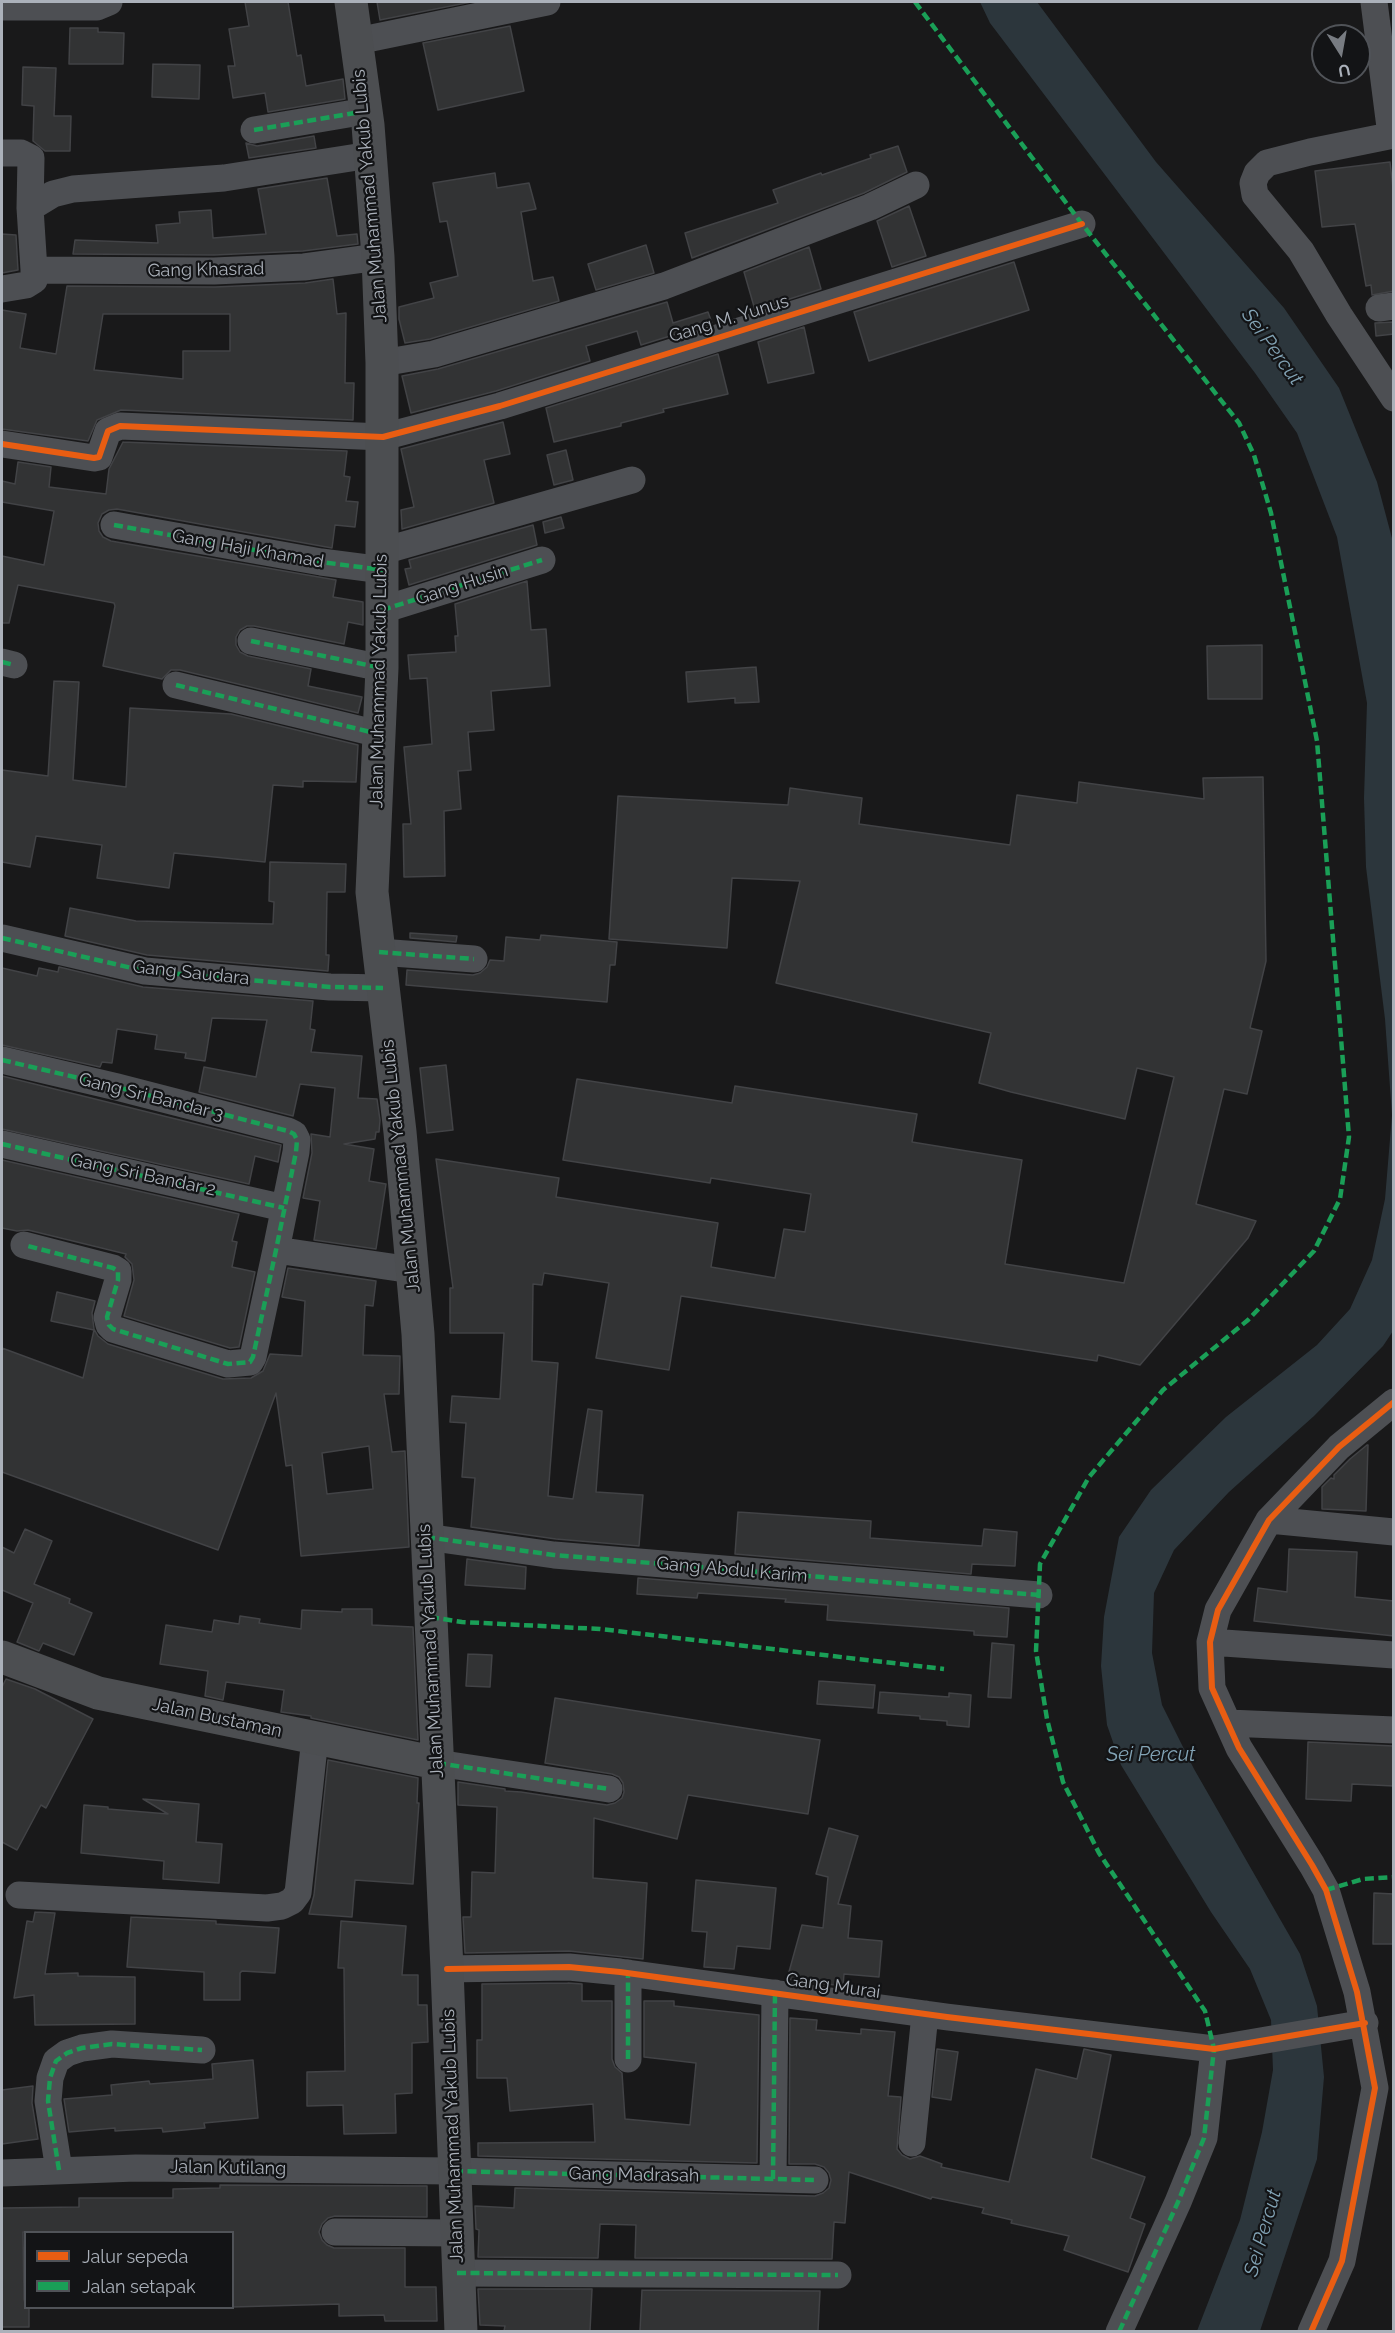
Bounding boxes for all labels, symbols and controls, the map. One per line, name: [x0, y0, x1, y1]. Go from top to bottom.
north arrow: [1311, 24, 1371, 84]
text: U: [1336, 60, 1352, 81]
street label: Jalan Muhammad Yakub Lubis: [348, 68, 392, 324]
street label: Gang Khasrad: [147, 258, 265, 282]
street label: Gang M. Yunus: [667, 291, 791, 347]
water label: Sei Percut: [1236, 304, 1308, 390]
street label: Gang Haji Khamad: [170, 525, 326, 573]
street label: Jalan Muhammad Yakub Lubis: [366, 554, 392, 808]
street label: Gang Husin: [413, 560, 511, 610]
street label: Gang Saudara: [131, 956, 251, 990]
street label: Jalan Muhammad Yakub Lubis: [377, 1038, 425, 1294]
street label: Gang Sri Bandar 3: [76, 1069, 226, 1125]
street label: Gang Sri Bandar 2: [68, 1149, 218, 1201]
street label: Jalan Muhammad Yakub Lubis: [414, 1523, 448, 1779]
street label: Gang Abdul Karim: [655, 1553, 809, 1587]
street label: Jalan Bustaman: [150, 1694, 284, 1742]
water label: Sei Percut: [1106, 1743, 1196, 1767]
street label: Gang Murai: [784, 1969, 882, 2003]
street label: Jalan Muhammad Yakub Lubis: [438, 2009, 468, 2263]
street label: Jalan Kutilang: [170, 2156, 286, 2180]
street label: Gang Madrasah: [568, 2163, 700, 2187]
water label: Sei Percut: [1239, 2187, 1287, 2279]
legend: [24, 2231, 234, 2309]
text: Jalur sepeda: [82, 2246, 188, 2267]
text: Jalan setapak: [82, 2276, 196, 2297]

